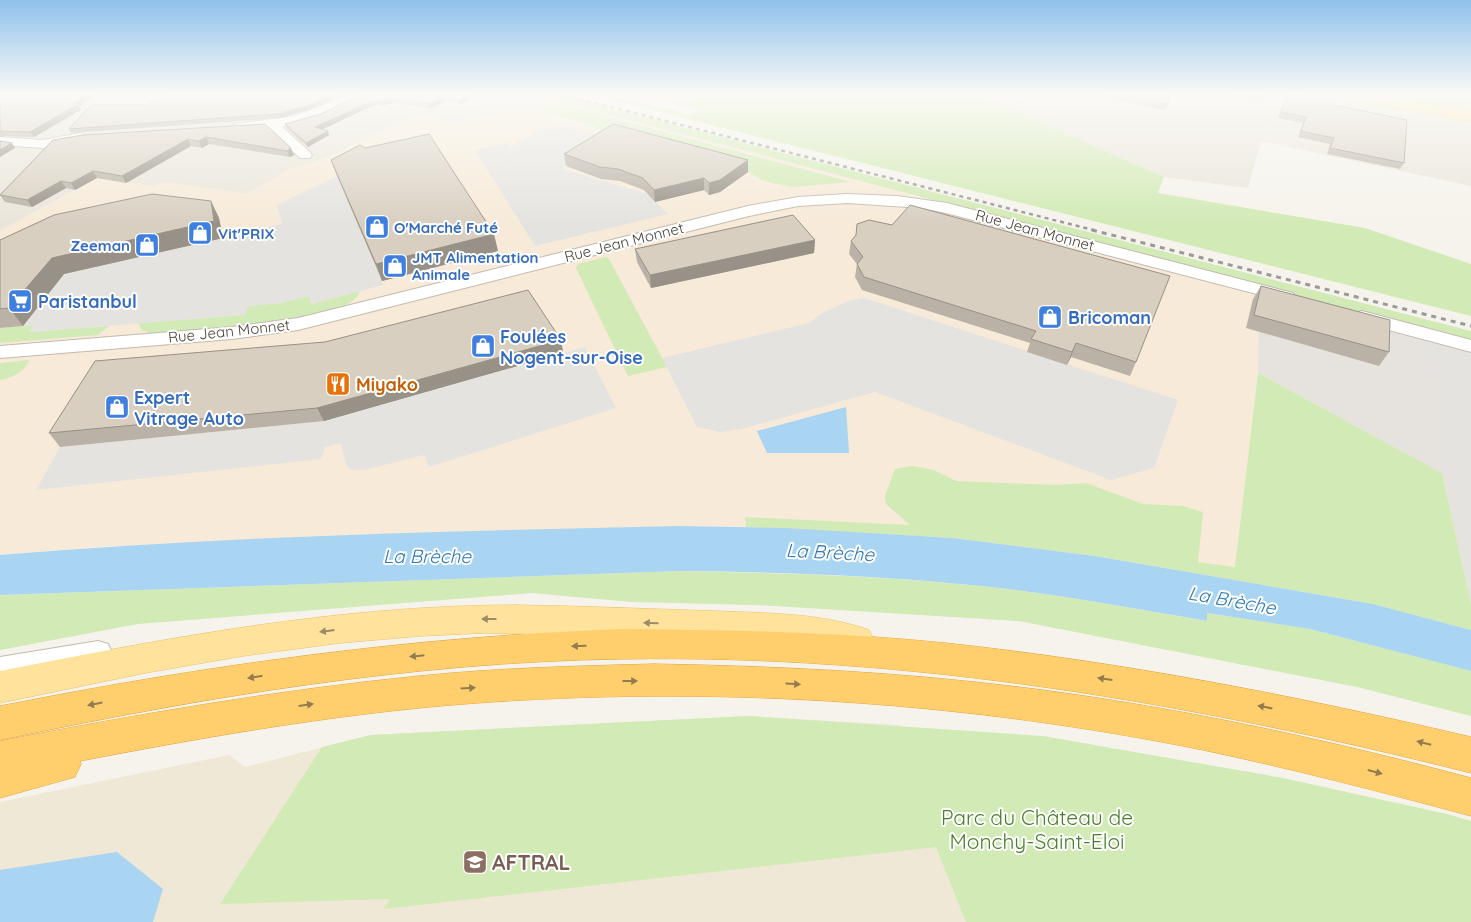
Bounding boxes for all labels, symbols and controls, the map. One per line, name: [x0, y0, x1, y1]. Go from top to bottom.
street label: Rue Jean Monnet: [973, 205, 1097, 255]
shop icon: O'Marché Futé: [364, 214, 390, 240]
place label: O'Marché Futé: [394, 218, 498, 237]
street label: Rue Jean Monnet: [562, 218, 686, 266]
shop icon: Vit'PRIX: [187, 220, 213, 246]
place label: Vit'PRIX: [218, 224, 275, 243]
shop icon: Zeeman: [134, 232, 160, 258]
place label: Zeeman: [70, 236, 130, 255]
place label: JMT Alimentation Animale: [412, 248, 538, 284]
shop icon: JMT Alimentation Animale: [382, 253, 408, 279]
supermarket icon: Paristanbul: [7, 288, 33, 314]
place label: Paristanbul: [38, 290, 137, 313]
shop icon: Bricoman: [1037, 304, 1063, 330]
place label: Bricoman: [1068, 306, 1151, 329]
street label: Rue Jean Monnet: [167, 315, 291, 347]
place label: Foulées Nogent-sur-Oise: [500, 325, 643, 369]
shop icon: Foulées Nogent-sur-Oise: [470, 333, 496, 359]
restaurant icon: Miyako: [325, 371, 351, 397]
place label: Miyako: [356, 373, 418, 396]
place label: Expert Vitrage Auto: [134, 386, 244, 430]
shop icon: Expert Vitrage Auto: [104, 394, 130, 420]
water label: La Brèche: [785, 538, 876, 566]
water label: La Brèche: [383, 544, 472, 568]
water label: La Brèche: [1186, 581, 1279, 620]
one-way arrow: [481, 616, 497, 624]
one-way arrow: [643, 619, 659, 627]
one-way arrow: [319, 627, 335, 635]
one-way arrow: [571, 642, 587, 650]
one-way arrow: [409, 652, 425, 660]
one-way arrow: [247, 673, 263, 681]
one-way arrow: [1097, 674, 1113, 682]
one-way arrow: [623, 677, 639, 685]
one-way arrow: [785, 680, 801, 688]
one-way arrow: [460, 684, 476, 692]
one-way arrow: [87, 700, 102, 708]
one-way arrow: [299, 701, 315, 709]
one-way arrow: [1258, 703, 1273, 711]
one-way arrow: [1416, 739, 1431, 747]
one-way arrow: [1367, 768, 1382, 776]
park label: Parc du Château de Monchy-Saint-Eloi: [941, 804, 1133, 854]
school or university icon: AFTRAL: [462, 849, 488, 875]
place label: AFTRAL: [492, 849, 570, 875]

